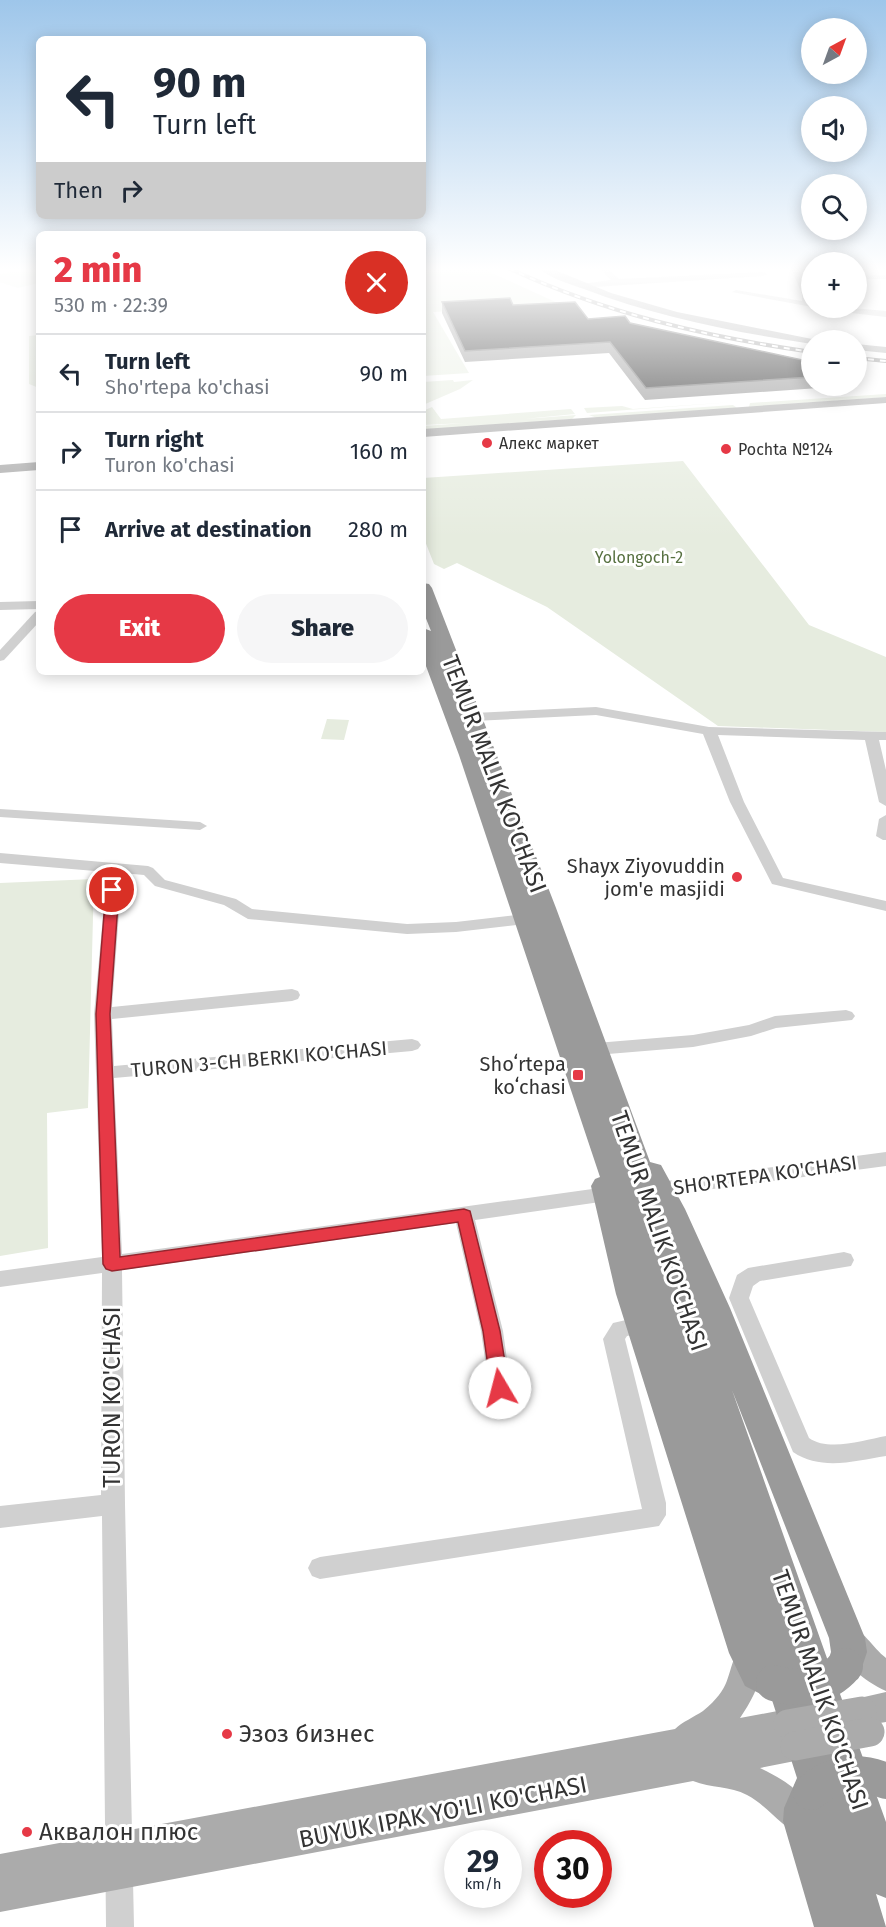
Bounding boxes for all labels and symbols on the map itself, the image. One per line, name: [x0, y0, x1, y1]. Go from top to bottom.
north arrow: [801, 18, 867, 84]
place label: Алекс маркет: [499, 434, 600, 453]
marker: Алекс маркет: [480, 436, 494, 450]
place label: Pochta №124: [738, 440, 833, 459]
marker: Pochta №124: [719, 442, 733, 456]
park label: Yolongoch-2: [595, 548, 683, 567]
street label: TEMUR MALIK KO'CHASI: [436, 651, 552, 897]
place label: Shayx Ziyovuddin jom'e masjidi: [567, 854, 725, 901]
pin: [86, 864, 137, 915]
marker: Shayx Ziyovuddin jom'e masjidi: [730, 870, 744, 884]
street label: TURON 3-CH BERKI KO'CHASI: [130, 1036, 388, 1082]
place label: Shoʻrtepa koʻchasi: [480, 1052, 566, 1099]
marker: Shoʻrtepa koʻchasi: [571, 1068, 585, 1082]
street label: TEMUR MALIK KO'CHASI: [605, 1107, 713, 1355]
street label: SHO'RTEPA KO'CHASI: [672, 1150, 858, 1200]
street label: TURON KO'CHASI: [98, 1306, 126, 1488]
position arrow: [468, 1356, 532, 1420]
street label: TEMUR MALIK KO'CHASI: [766, 1566, 874, 1814]
place label: Эзоз бизнес: [239, 1720, 374, 1748]
marker: Эзоз бизнес: [220, 1727, 234, 1741]
street label: BUYUK IPAK YO'LI KO'CHASI: [297, 1770, 589, 1854]
place label: Аквалон плюс: [39, 1818, 198, 1846]
marker: Аквалон плюс: [20, 1825, 34, 1839]
speed limit sign: 30: [534, 1830, 612, 1908]

